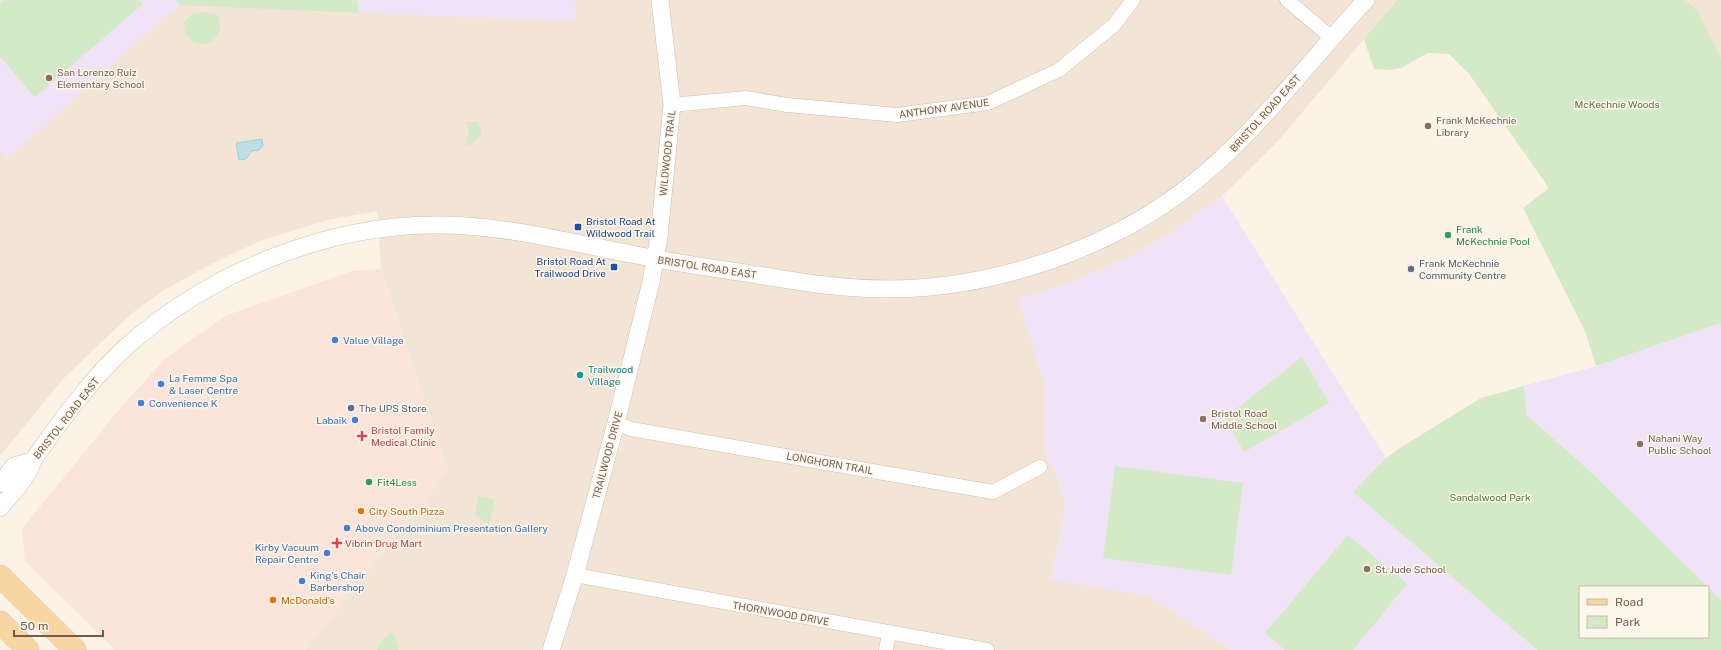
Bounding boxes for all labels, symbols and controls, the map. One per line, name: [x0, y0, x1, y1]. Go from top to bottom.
place label: San Lorenzo Ruiz Elementary School: [57, 66, 145, 90]
street label: BRISTOL ROAD EAST: [1227, 72, 1303, 154]
marker: San Lorenzo Ruiz Elementary School: [44, 73, 54, 83]
street label: ANTHONY AVENUE: [898, 96, 990, 120]
park label: McKechnie Woods: [1575, 98, 1659, 110]
street label: WILDWOOD TRAIL: [657, 109, 678, 197]
place label: Frank McKechnie Library: [1436, 114, 1517, 138]
marker: Frank McKechnie Library: [1423, 121, 1433, 131]
place label: Bristol Road At Wildwood Trail: [586, 215, 656, 239]
marker: Bristol Road At Wildwood Trail: [573, 222, 583, 232]
place label: Frank McKechnie Pool: [1456, 223, 1530, 247]
marker: Frank McKechnie Pool: [1443, 230, 1453, 240]
street label: BRISTOL ROAD EAST: [657, 253, 757, 281]
place label: Bristol Road At Trailwood Drive: [534, 255, 606, 279]
place label: Frank McKechnie Community Centre: [1419, 257, 1506, 281]
marker: Bristol Road At Trailwood Drive: [609, 262, 619, 272]
marker: Frank McKechnie Community Centre: [1406, 264, 1416, 274]
place label: Value Village: [343, 334, 404, 346]
marker: Value Village: [330, 335, 340, 345]
place label: Trailwood Village: [588, 363, 633, 387]
marker: Trailwood Village: [575, 370, 585, 380]
place label: La Femme Spa & Laser Centre: [169, 372, 238, 396]
street label: BRISTOL ROAD EAST: [30, 375, 102, 461]
marker: La Femme Spa & Laser Centre: [156, 379, 166, 389]
place label: Convenience K: [149, 397, 218, 409]
marker: Convenience K: [136, 398, 146, 408]
place label: The UPS Store: [359, 402, 427, 414]
marker: The UPS Store: [346, 403, 356, 413]
place label: Bristol Road Middle School: [1211, 407, 1277, 431]
street label: TRAILWOOD DRIVE: [589, 410, 625, 500]
place label: Labaik: [316, 414, 347, 426]
marker: Bristol Road Middle School: [1198, 414, 1208, 424]
marker: Labaik: [350, 415, 360, 425]
place label: Bristol Family Medical Clinic: [371, 424, 436, 448]
marker: Bristol Family Medical Clinic: [356, 430, 368, 442]
place label: Nahani Way Public School: [1648, 432, 1712, 456]
marker: Nahani Way Public School: [1635, 439, 1645, 449]
street label: LONGHORN TRAIL: [786, 449, 875, 477]
place label: Fit4Less: [377, 476, 417, 488]
marker: Fit4Less: [364, 477, 374, 487]
park label: Sandalwood Park: [1449, 491, 1531, 503]
place label: City South Pizza: [369, 505, 444, 517]
marker: City South Pizza: [356, 506, 366, 516]
place label: Above Condominium Presentation Gallery: [355, 522, 549, 534]
marker: Above Condominium Presentation Gallery: [342, 523, 352, 533]
place label: Vibrin Drug Mart: [345, 537, 422, 549]
marker: Vibrin Drug Mart: [332, 538, 342, 548]
place label: Kirby Vacuum Repair Centre: [255, 541, 319, 565]
marker: Kirby Vacuum Repair Centre: [322, 548, 332, 558]
place label: St. Jude School: [1375, 563, 1446, 575]
marker: St. Jude School: [1362, 564, 1372, 574]
place label: King's Chair Barbershop: [310, 569, 365, 593]
marker: King's Chair Barbershop: [297, 576, 307, 586]
legend: [1579, 586, 1709, 638]
place label: McDonald's: [281, 594, 334, 606]
marker: McDonald's: [268, 595, 278, 605]
text: Road: [1615, 595, 1643, 609]
street label: THORNWOOD DRIVE: [732, 599, 830, 627]
scale bar: [14, 612, 103, 638]
text: Park: [1615, 615, 1641, 629]
text: 50 m: [20, 619, 48, 633]

